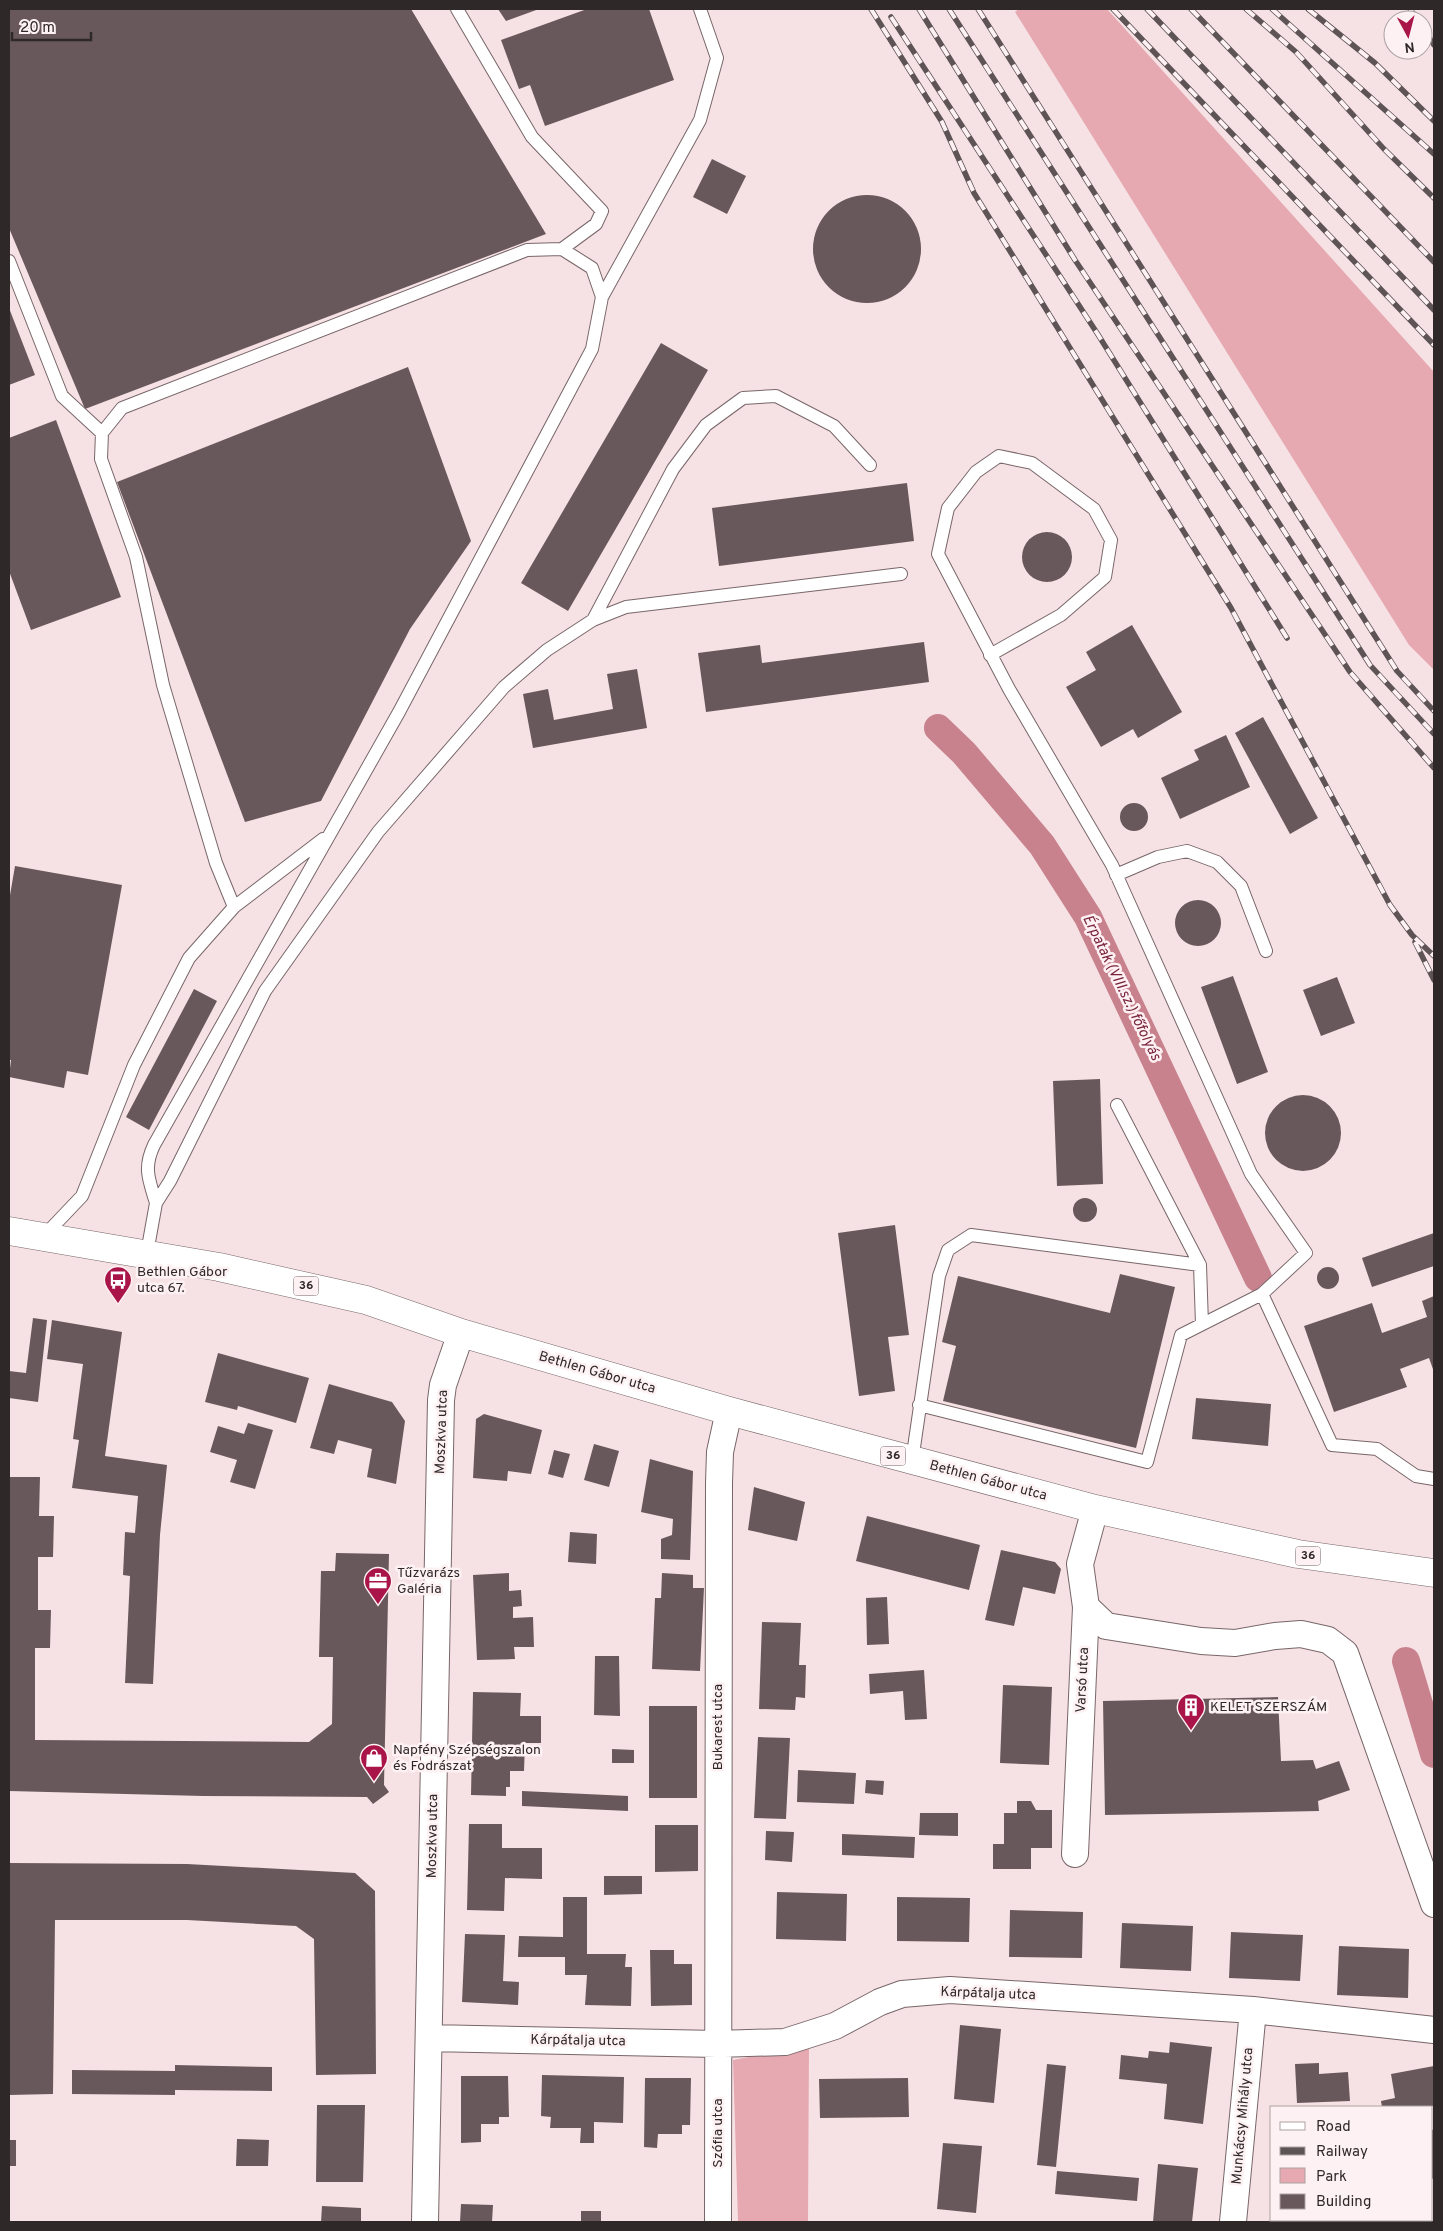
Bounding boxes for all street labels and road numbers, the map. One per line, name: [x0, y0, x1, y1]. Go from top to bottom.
road number: 36: [294, 1276, 318, 1295]
street label: Bethlen Gábor utca: [537, 1348, 657, 1398]
street label: Moszkva utca: [432, 1389, 452, 1475]
road number: 36: [880, 1446, 906, 1465]
street label: Bethlen Gábor utca: [927, 1457, 1049, 1505]
road number: 36: [1296, 1546, 1320, 1565]
street label: Varsó utca: [1073, 1647, 1093, 1713]
street label: Bukarest utca: [710, 1684, 727, 1770]
street label: Moszkva utca: [424, 1794, 442, 1878]
street label: Kárpátalja utca: [940, 1984, 1036, 2004]
street label: Kárpátalja utca: [530, 2032, 626, 2050]
street label: Munkácsy Mihály utca: [1229, 2047, 1257, 2185]
street label: Szófia utca: [710, 2098, 727, 2168]

